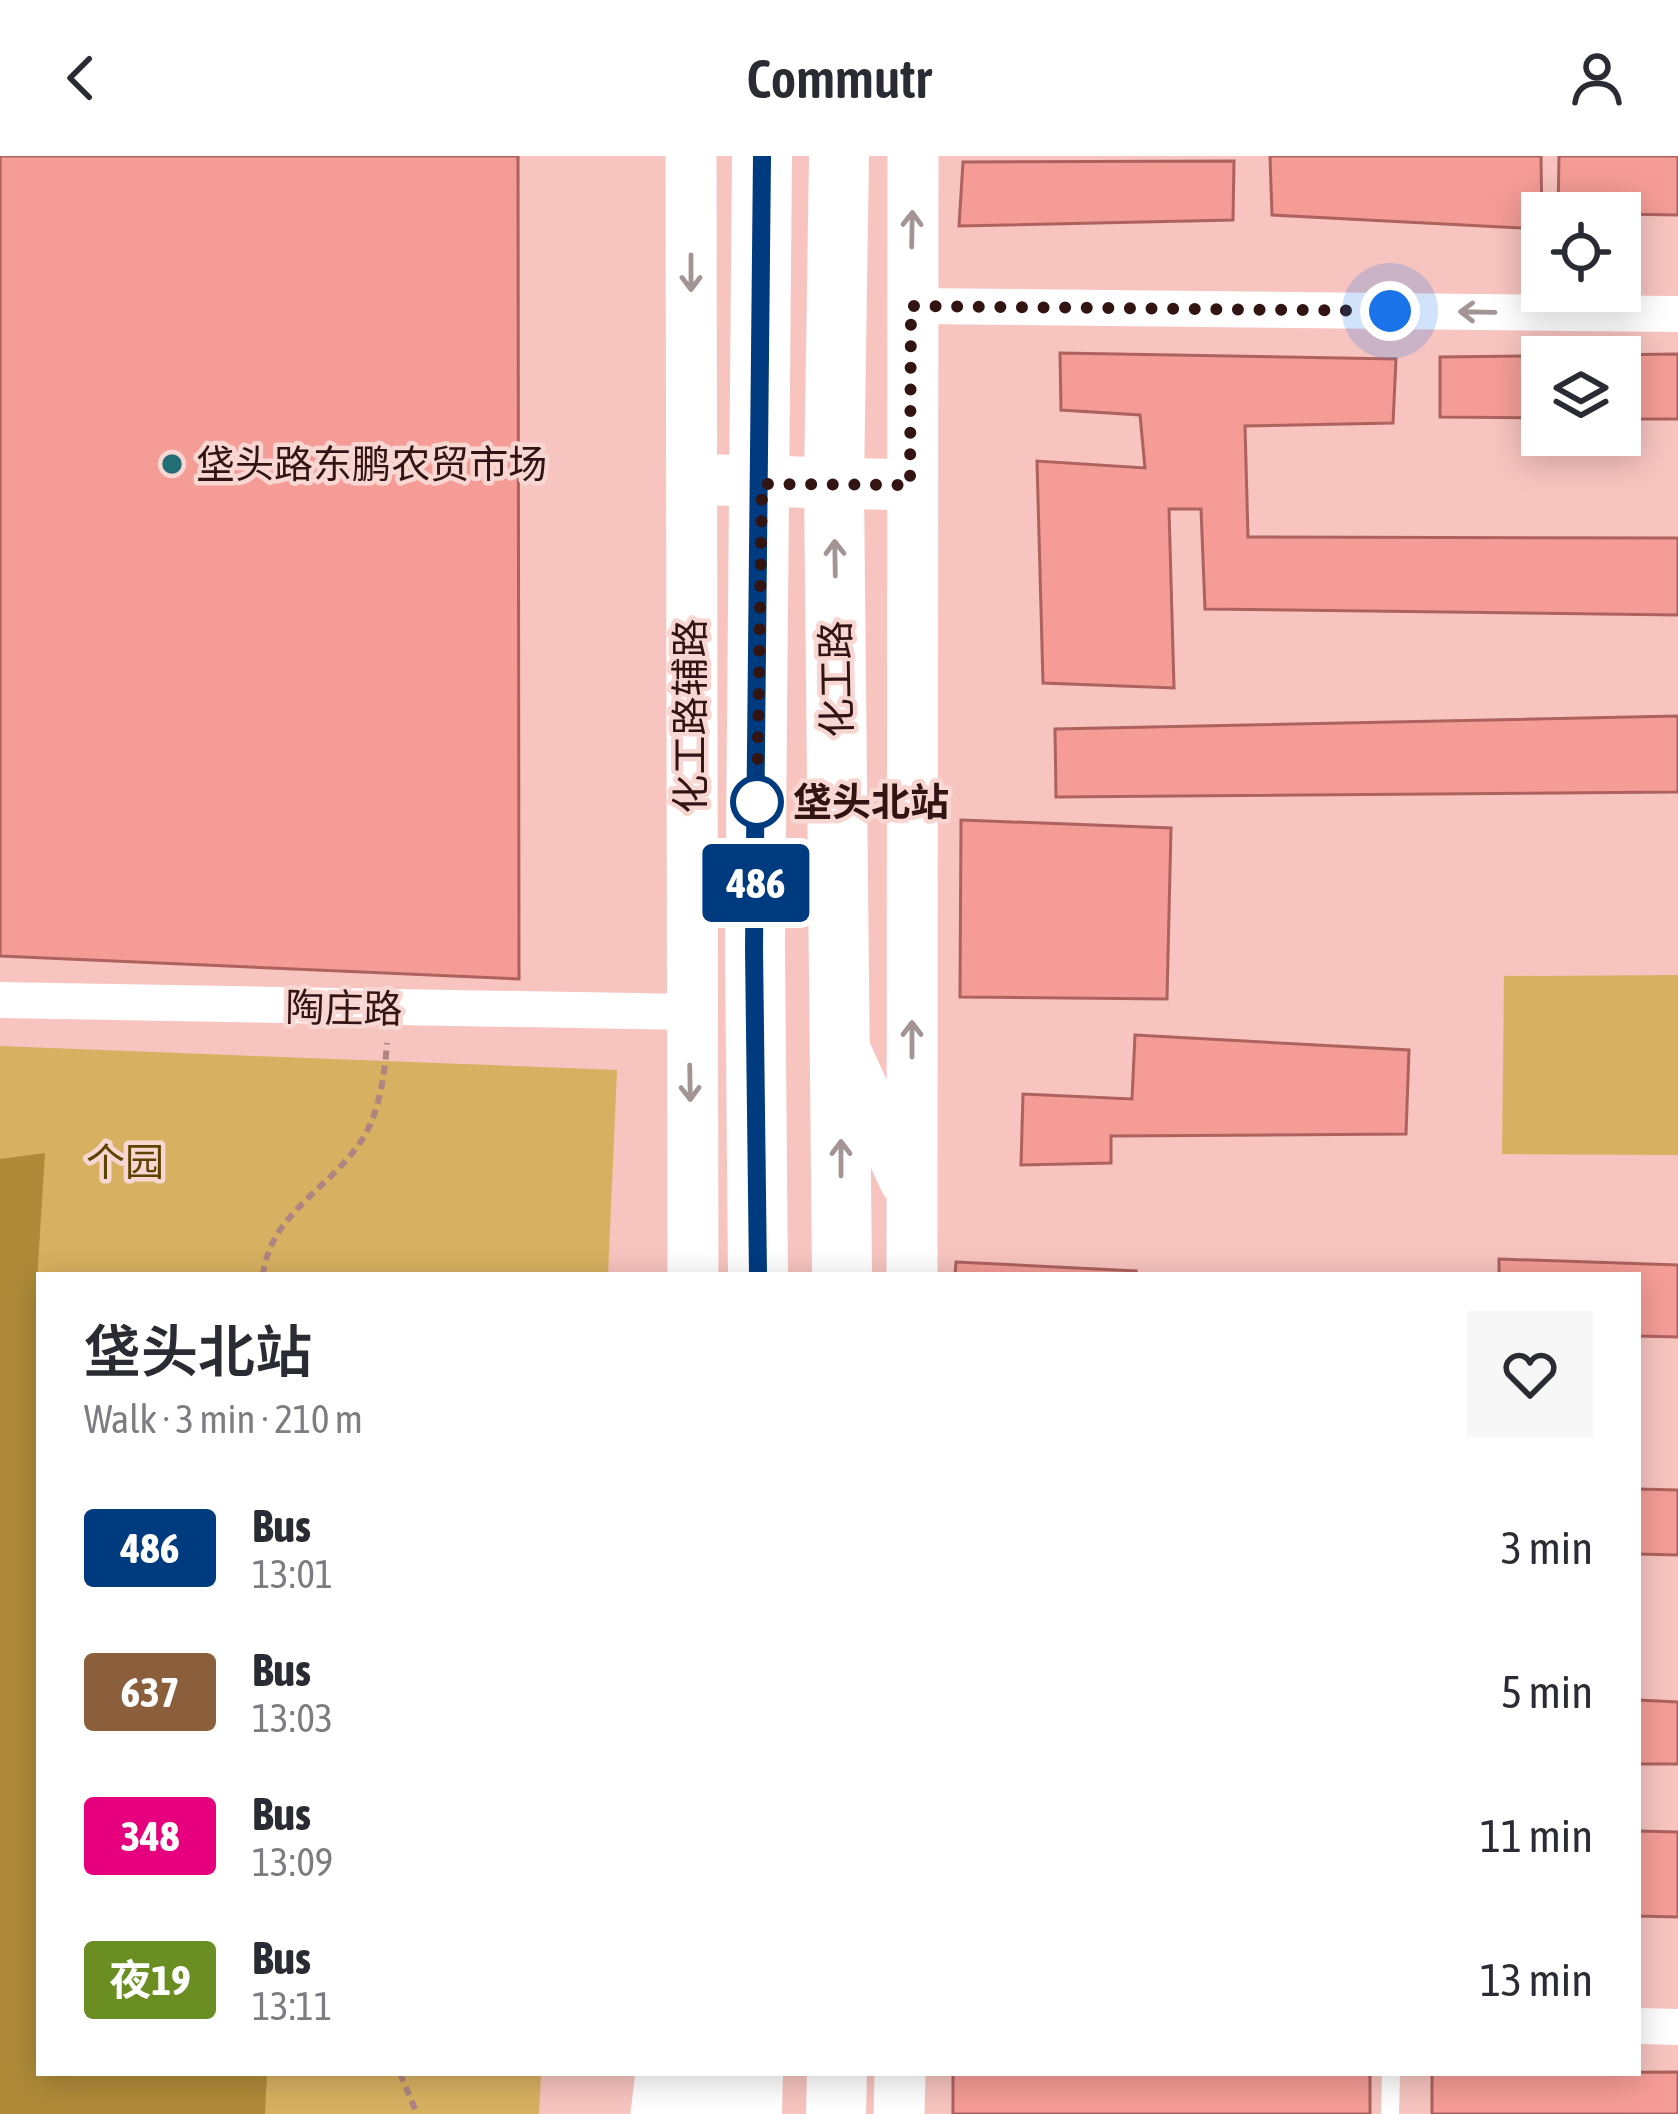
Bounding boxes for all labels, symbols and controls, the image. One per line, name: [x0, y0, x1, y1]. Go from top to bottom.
icon: back: [48, 45, 114, 111]
icon: person: [1564, 45, 1630, 111]
text: Commutr: [746, 48, 932, 109]
map controls: [1521, 192, 1641, 456]
button: locate: [1521, 192, 1641, 312]
one-way arrow: [901, 210, 923, 249]
one-way arrow: [680, 253, 702, 292]
your location: [1360, 281, 1420, 341]
one-way arrow: [1458, 301, 1497, 323]
button: layers: [1521, 336, 1641, 456]
place label: 垡头路东鹏农贸市场: [196, 442, 547, 486]
marker: 垡头路东鹏农贸市场: [159, 451, 185, 477]
one-way arrow: [824, 539, 846, 578]
street label: 化工路辅路: [668, 618, 712, 814]
street label: 化工路: [813, 620, 859, 738]
marker: 垡头北站: [732, 777, 782, 827]
place label: 垡头北站: [793, 780, 949, 824]
line badge: 486: [687, 844, 825, 922]
text: 486: [726, 859, 786, 907]
street label: 陶庄路: [285, 985, 403, 1031]
one-way arrow: [901, 1020, 923, 1059]
one-way arrow: [679, 1063, 701, 1102]
one-way arrow: [830, 1139, 852, 1178]
park label: 个园: [86, 1140, 164, 1184]
button: heart: [1467, 1311, 1593, 1437]
text: 垡头北站: [84, 1319, 312, 1384]
text: Walk · 3 min · 210 m: [84, 1397, 363, 1441]
text: Bus: [252, 1500, 311, 1552]
text: 3 min: [1501, 1522, 1593, 1574]
text: 486: [120, 1524, 180, 1572]
text: 13:01: [252, 1552, 333, 1596]
text: Bus: [252, 1644, 311, 1696]
text: 5 min: [1501, 1666, 1593, 1718]
text: 637: [120, 1668, 180, 1716]
text: 13:03: [252, 1696, 333, 1740]
text: Bus: [252, 1788, 311, 1840]
text: 11 min: [1480, 1810, 1593, 1862]
text: 348: [120, 1812, 180, 1860]
text: 13:09: [252, 1840, 333, 1884]
text: Bus: [252, 1932, 311, 1984]
text: 13 min: [1480, 1954, 1593, 2006]
text: 夜19: [109, 1956, 191, 2004]
text: 13:11: [252, 1984, 332, 2028]

